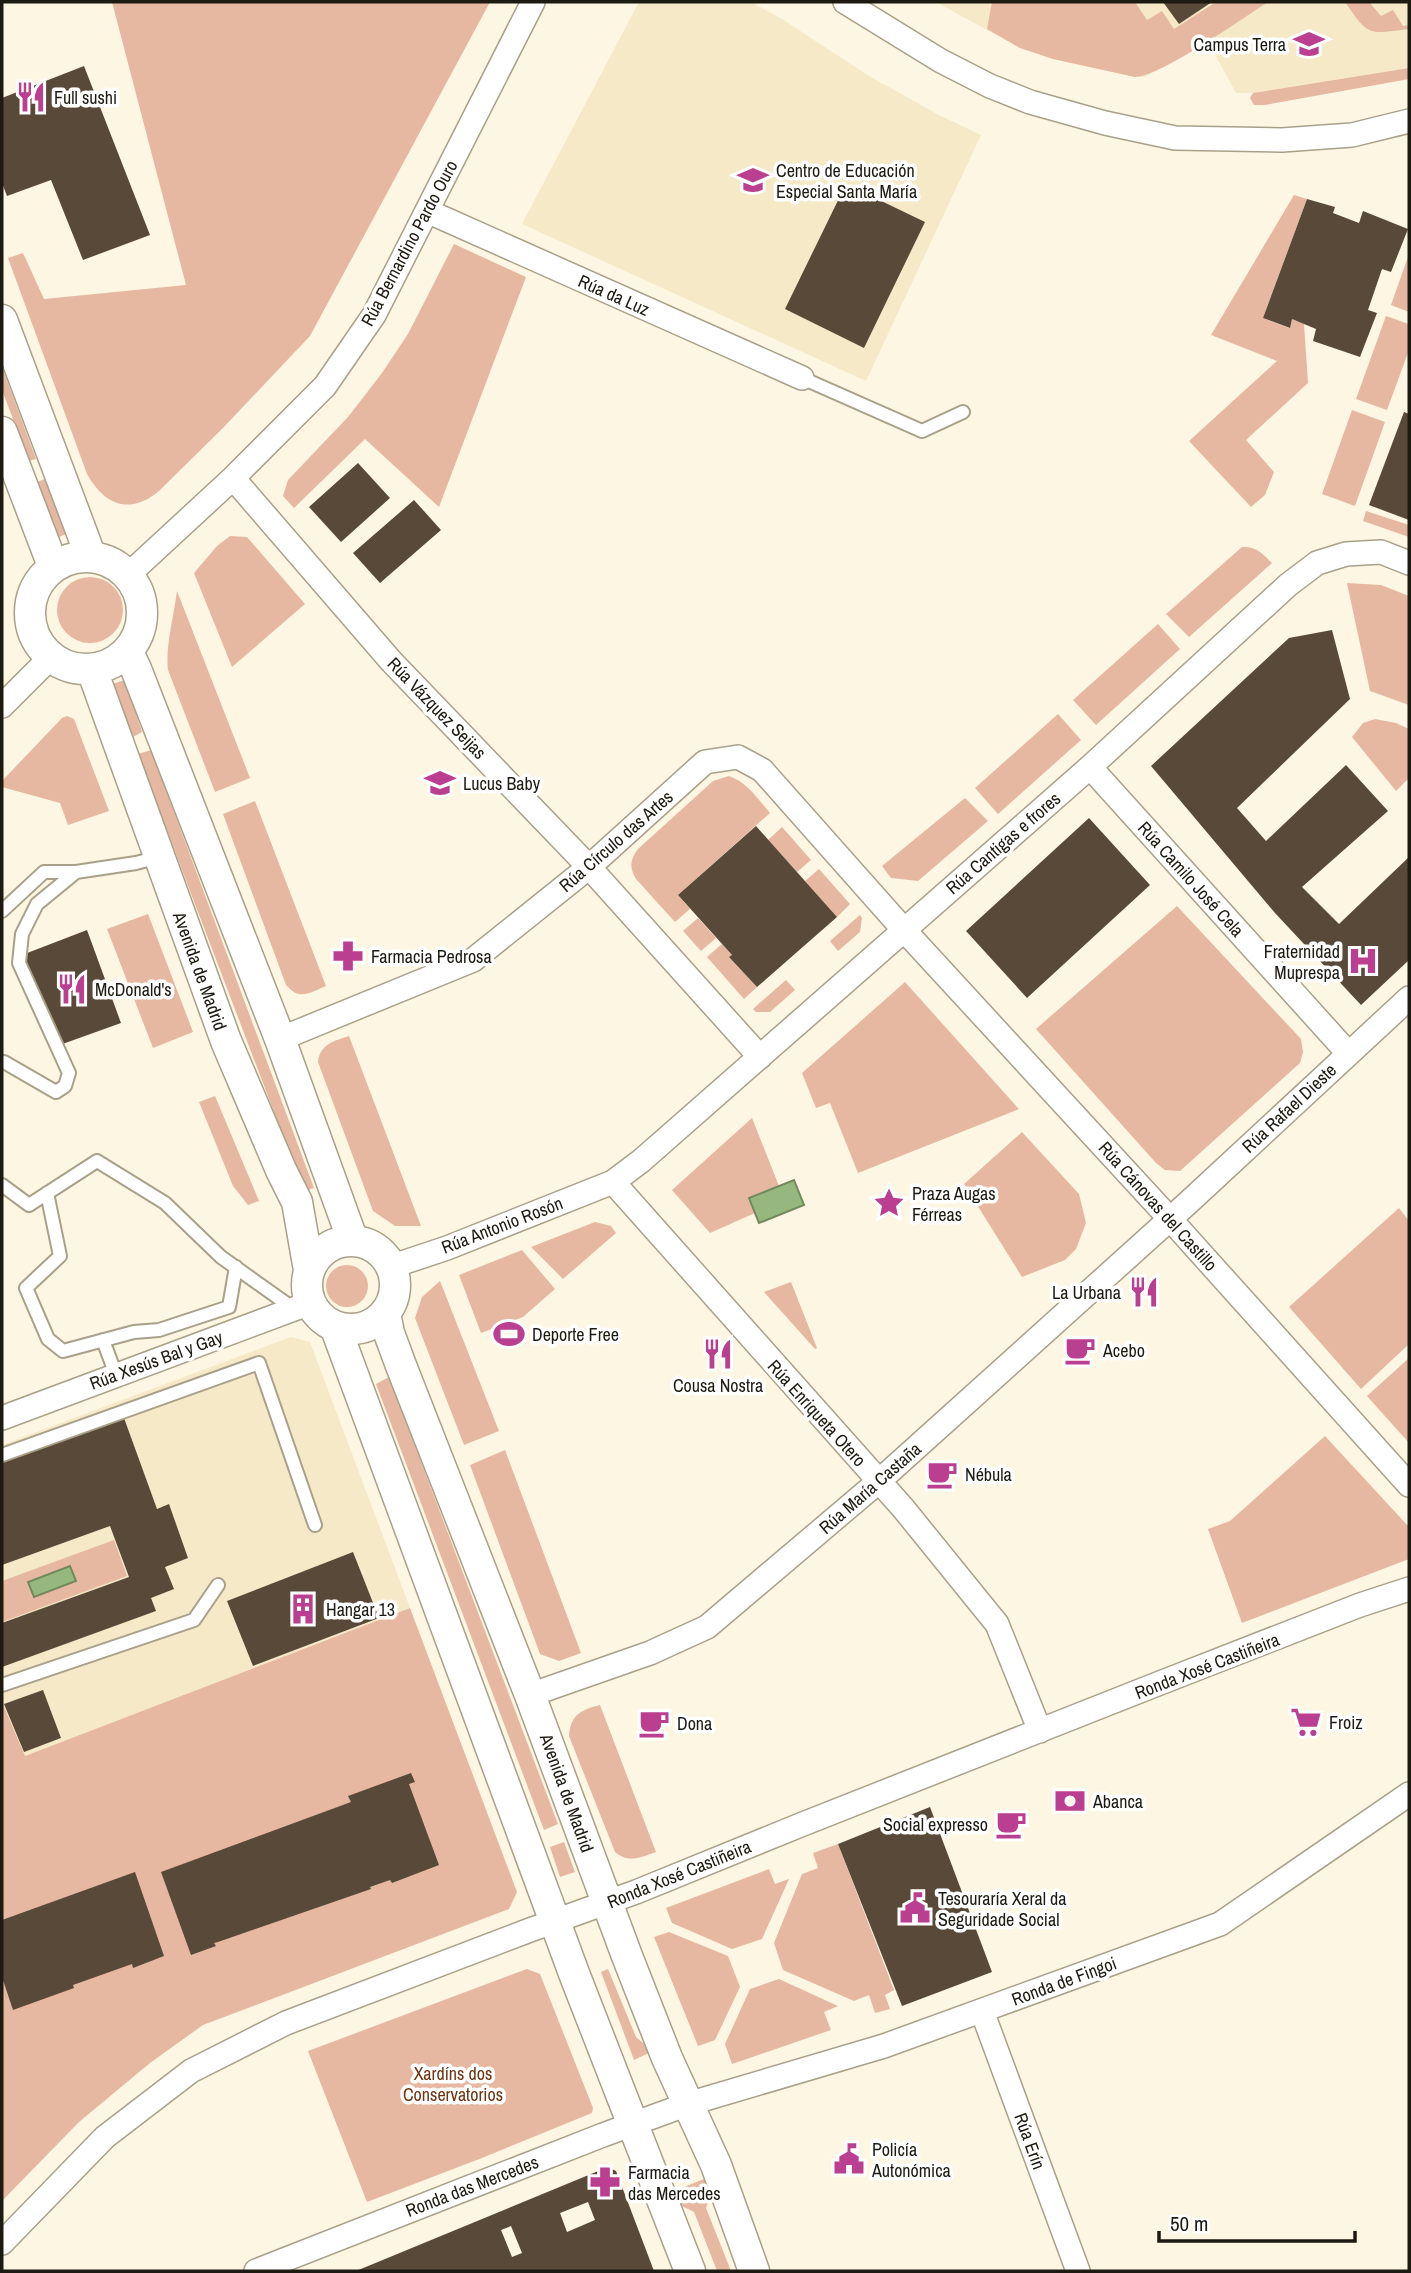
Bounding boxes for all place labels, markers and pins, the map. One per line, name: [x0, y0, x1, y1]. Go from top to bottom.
school or university icon: Campus Terra: [1292, 27, 1326, 61]
place label: Campus Terra: [1194, 32, 1286, 57]
restaurant icon: Full sushi: [14, 80, 48, 114]
place label: Full sushi: [54, 85, 117, 110]
place label: Centro de Educación Especial Santa María: [776, 158, 917, 204]
school or university icon: Centro de Educación Especial Santa María: [736, 163, 770, 197]
school or university icon: Lucus Baby: [423, 766, 457, 800]
place label: Lucus Baby: [463, 771, 541, 796]
pharmacy icon: Farmacia Pedrosa: [331, 939, 365, 973]
place label: Fraternidad Muprespa: [1264, 939, 1340, 985]
place label: Farmacia Pedrosa: [371, 944, 492, 969]
hospital icon: Fraternidad Muprespa: [1346, 944, 1380, 978]
restaurant icon: McDonald's: [55, 972, 89, 1006]
place label: McDonald's: [95, 977, 172, 1002]
place label: Praza Augas Férreas: [912, 1181, 996, 1227]
place icon: Praza Augas Férreas: [872, 1186, 906, 1220]
restaurant icon: La Urbana: [1127, 1275, 1161, 1309]
place label: La Urbana: [1052, 1280, 1121, 1305]
sports icon: Deporte Free: [492, 1317, 526, 1351]
place label: Deporte Free: [532, 1322, 619, 1347]
cafe icon: Acebo: [1063, 1333, 1097, 1367]
restaurant icon: Cousa Nostra: [701, 1337, 735, 1371]
place label: Acebo: [1102, 1338, 1145, 1363]
place label: Cousa Nostra: [673, 1373, 763, 1398]
cafe icon: Nébula: [925, 1457, 959, 1491]
place label: Nébula: [965, 1462, 1012, 1487]
building icon: Hangar 13: [286, 1592, 320, 1626]
place label: Hangar 13: [326, 1597, 395, 1622]
supermarket icon: Froiz: [1289, 1705, 1323, 1739]
cafe icon: Dona: [637, 1706, 671, 1740]
place label: Froiz: [1329, 1710, 1363, 1735]
place label: Dona: [677, 1711, 712, 1736]
bank icon: Abanca: [1053, 1784, 1087, 1818]
place label: Abanca: [1092, 1789, 1143, 1814]
cafe icon: Social expresso: [994, 1807, 1028, 1841]
place label: Social expresso: [883, 1812, 988, 1837]
place label: Tesouraría Xeral da Seguridade Social: [938, 1886, 1066, 1932]
public building icon: Tesouraría Xeral da Seguridade Social: [898, 1891, 932, 1925]
place label: Policía Autonómica: [871, 2137, 951, 2183]
public building icon: Policía Autonómica: [832, 2142, 866, 2176]
place label: Farmacia das Mercedes: [628, 2160, 721, 2206]
pharmacy icon: Farmacia das Mercedes: [588, 2165, 622, 2199]

